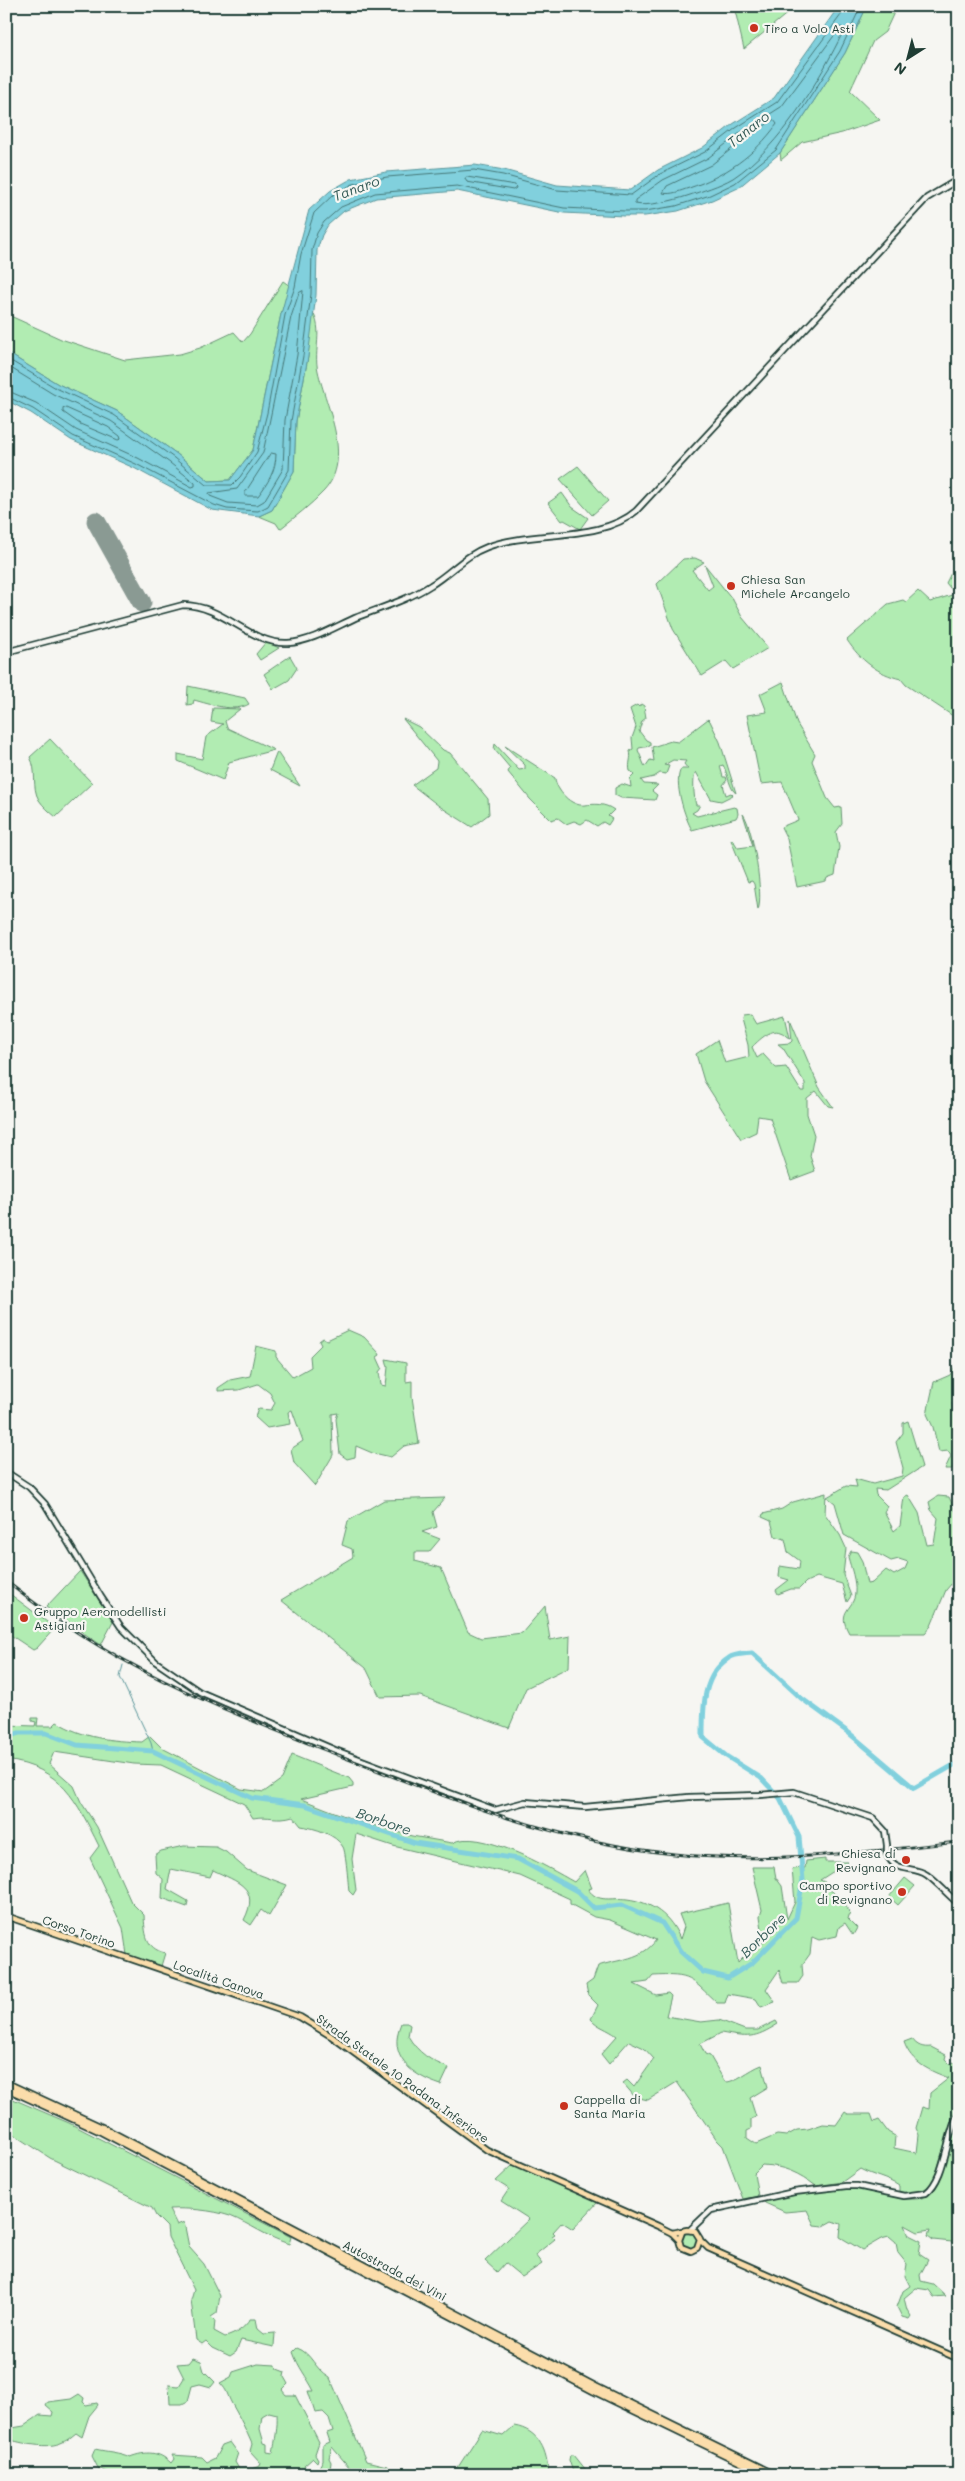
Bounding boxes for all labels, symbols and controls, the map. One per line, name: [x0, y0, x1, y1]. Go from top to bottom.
place label: Tiro a Volo Asti: [764, 20, 855, 36]
marker: Tiro a Volo Asti: [748, 22, 760, 34]
north arrow: [882, 32, 932, 82]
text: N: [890, 58, 910, 80]
water label: Tanaro: [723, 107, 773, 151]
water label: Tanaro: [330, 171, 382, 205]
place label: Chiesa San Michele Arcangelo: [741, 571, 850, 601]
marker: Chiesa San Michele Arcangelo: [725, 580, 737, 592]
place label: Gruppo Aeromodellisti Astigiani: [34, 1603, 166, 1633]
marker: Gruppo Aeromodellisti Astigiani: [18, 1612, 30, 1624]
water label: Borbore: [354, 1803, 414, 1839]
place label: Chiesa di Revignano: [836, 1845, 896, 1875]
marker: Chiesa di Revignano: [900, 1854, 912, 1866]
place label: Campo sportivo di Revignano: [799, 1877, 892, 1907]
marker: Campo sportivo di Revignano: [896, 1886, 908, 1898]
water label: Borbore: [736, 1908, 790, 1962]
street label: Corso Torino: [41, 1911, 117, 1951]
street label: Località Canova: [172, 1956, 266, 2002]
street label: Strada Statale 10 Padana Inferiore: [313, 2010, 493, 2146]
place label: Cappella di Santa Maria: [574, 2091, 646, 2121]
marker: Cappella di Santa Maria: [558, 2100, 570, 2112]
street label: Autostrada dei Vini: [340, 2236, 450, 2304]

